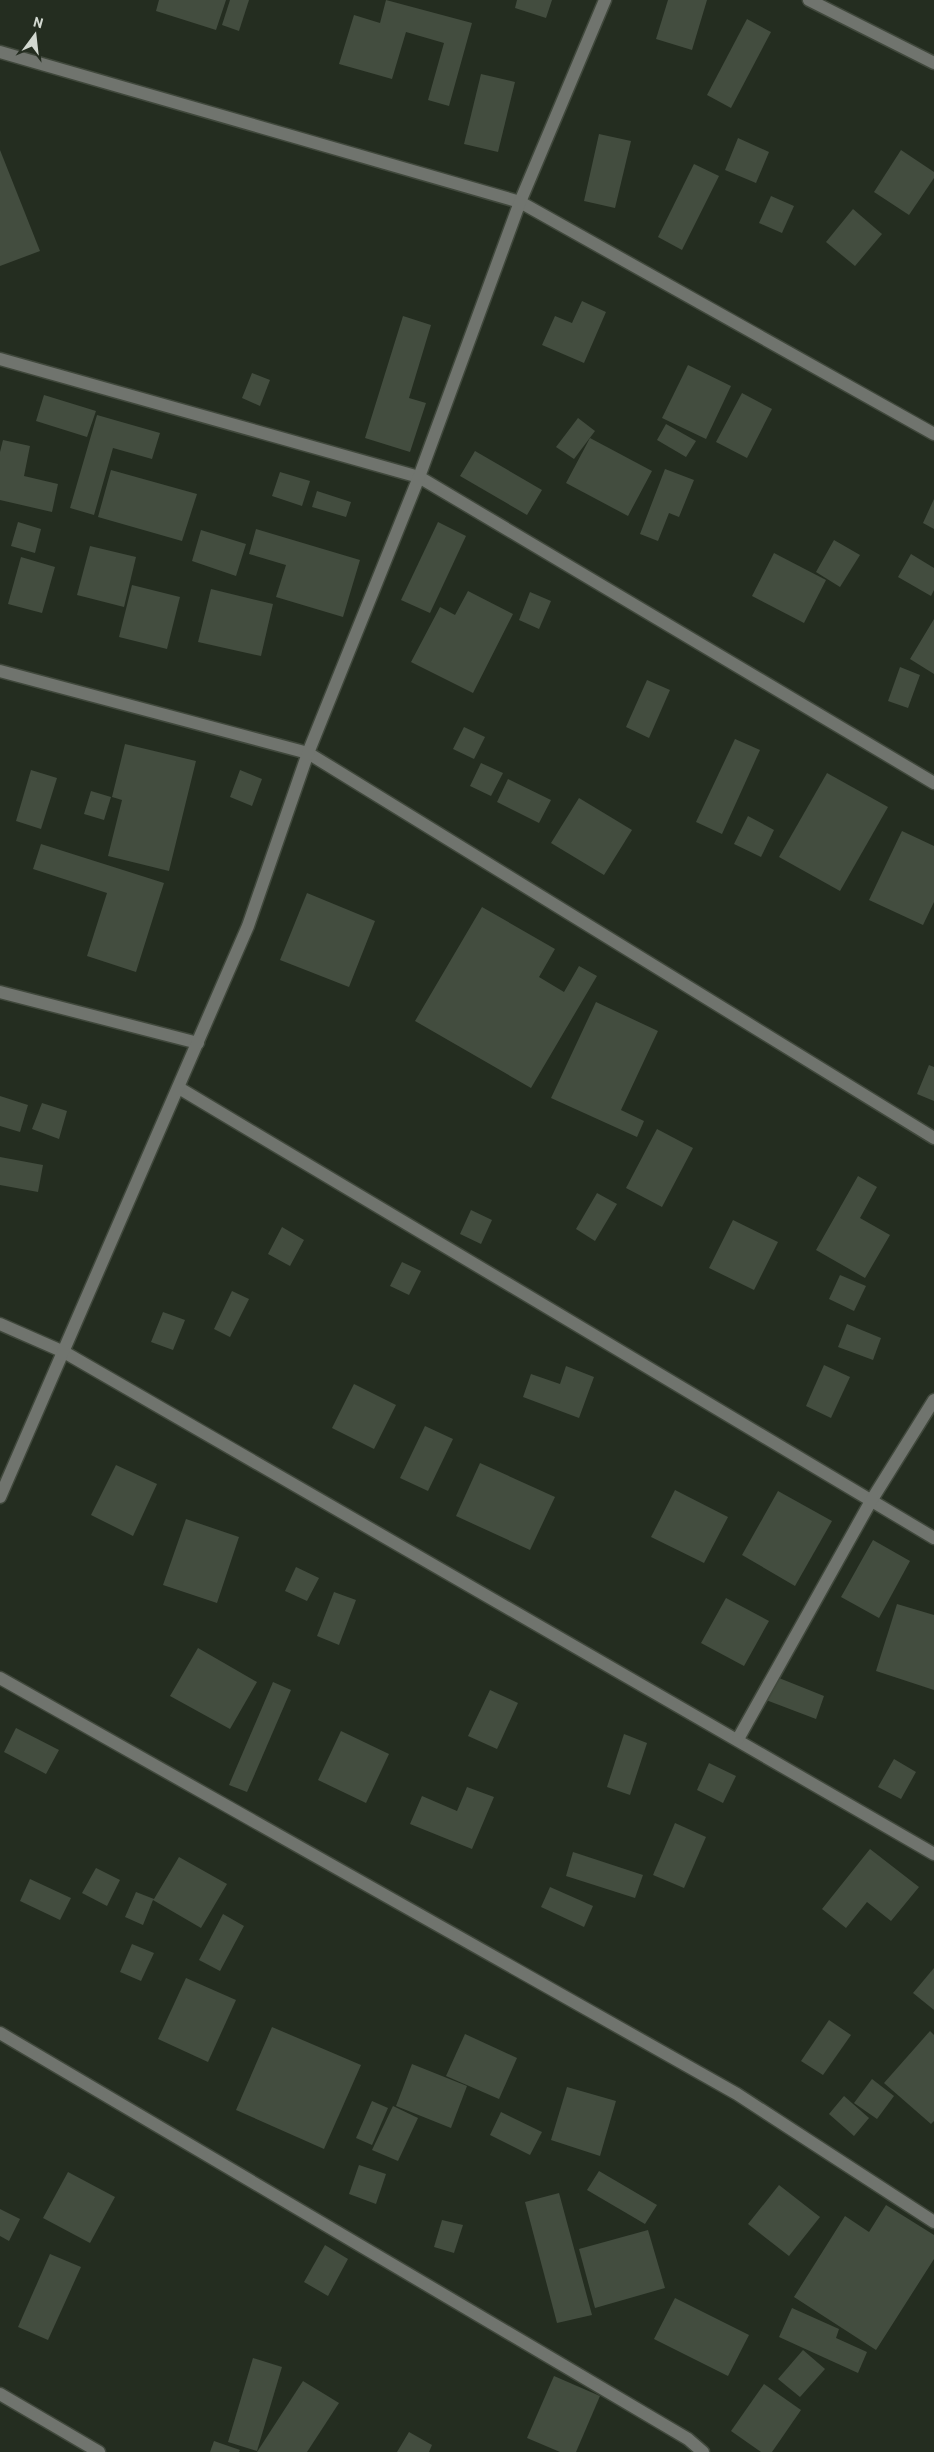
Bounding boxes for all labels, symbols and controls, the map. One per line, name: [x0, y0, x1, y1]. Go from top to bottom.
north arrow: [10, 10, 60, 60]
text: N: [32, 13, 45, 31]

